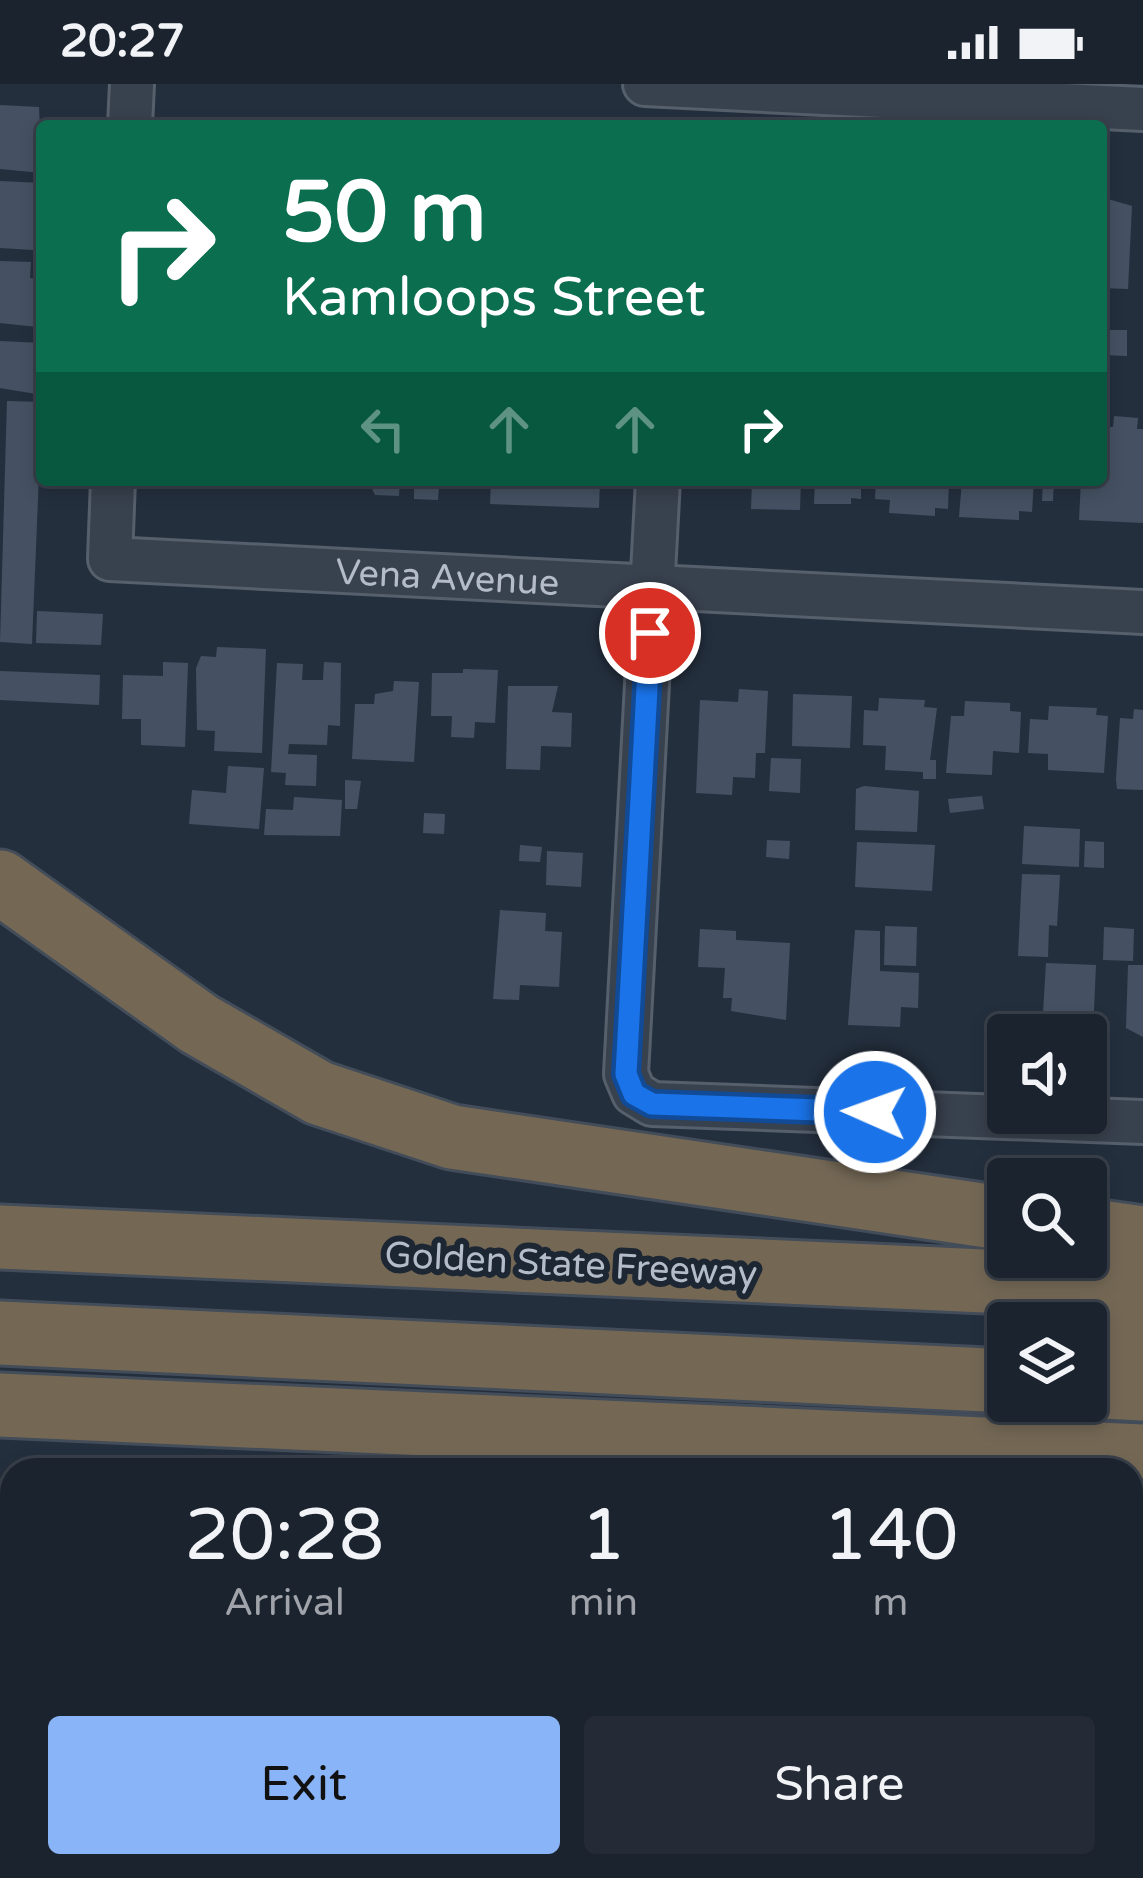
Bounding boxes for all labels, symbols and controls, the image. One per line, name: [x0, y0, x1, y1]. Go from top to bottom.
text: 20:27: [60, 15, 185, 69]
text: 50 m: [282, 163, 486, 264]
icon: right: [84, 168, 240, 324]
text: Kamloops Street: [282, 265, 706, 330]
icon: left: [350, 396, 416, 462]
icon: ahead: [476, 396, 542, 462]
icon: ahead: [602, 396, 668, 462]
icon: right: [728, 396, 794, 462]
street label: Vena Avenue: [335, 551, 560, 605]
pin: [599, 582, 701, 684]
icon: arrive: [617, 600, 683, 666]
map controls: [987, 1014, 1107, 1422]
button: sound: [987, 1014, 1107, 1134]
position arrow: [812, 1049, 938, 1175]
button: search: [987, 1158, 1107, 1278]
street label: Golden State Freeway: [384, 1233, 758, 1296]
button: layers: [987, 1302, 1107, 1422]
text: 20:28: [185, 1493, 384, 1580]
text: 1: [581, 1493, 626, 1580]
text: 140: [823, 1493, 958, 1580]
text: Arrival: [224, 1579, 345, 1626]
text: min: [569, 1579, 638, 1626]
text: m: [873, 1579, 908, 1626]
button: Exit: [48, 1716, 560, 1854]
button: Share: [584, 1716, 1095, 1854]

